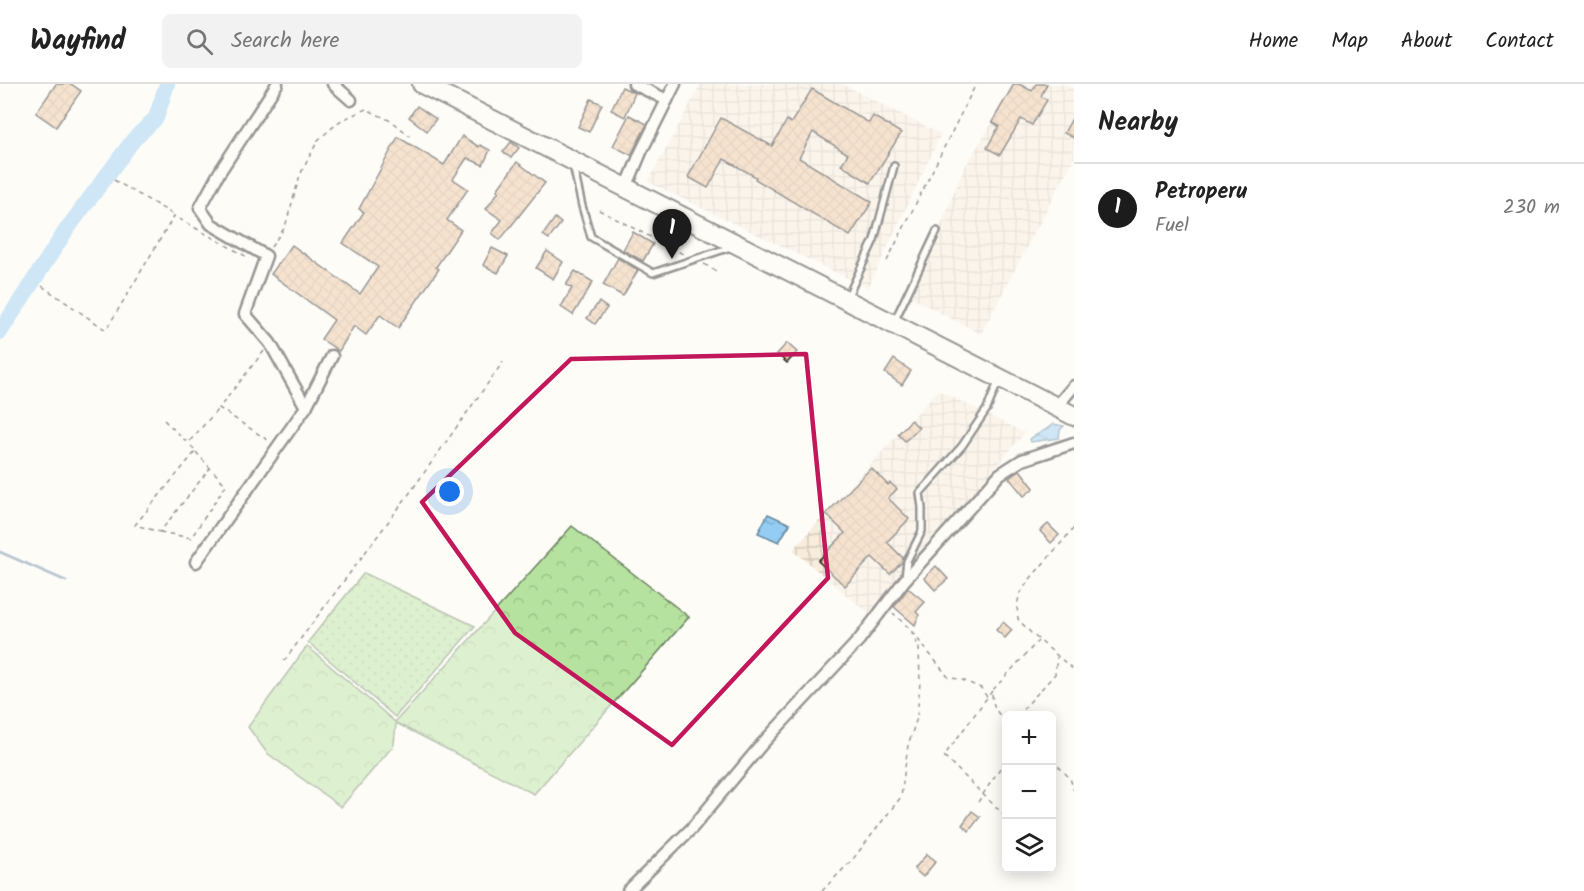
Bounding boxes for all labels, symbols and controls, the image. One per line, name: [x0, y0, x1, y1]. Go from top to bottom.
search box: [162, 14, 582, 68]
text: Wayfind: [30, 19, 126, 64]
text: Search here: [231, 24, 339, 59]
icon: search: [183, 25, 216, 58]
text: Home: [1249, 25, 1298, 58]
text: Map: [1331, 25, 1368, 58]
text: About: [1401, 25, 1452, 58]
text: Contact: [1485, 25, 1554, 58]
text: Nearby: [1098, 102, 1178, 144]
text: Petroperu: [1155, 175, 1247, 210]
text: 1: [1114, 192, 1121, 224]
text: 230 m: [1503, 192, 1560, 224]
pin: 1: [652, 210, 692, 259]
text: Fuel: [1155, 210, 1189, 242]
your location: [435, 477, 464, 506]
map controls: [1002, 711, 1056, 873]
button: +: [1002, 711, 1056, 765]
button: −: [1002, 765, 1056, 819]
button: layers: [1002, 819, 1056, 873]

